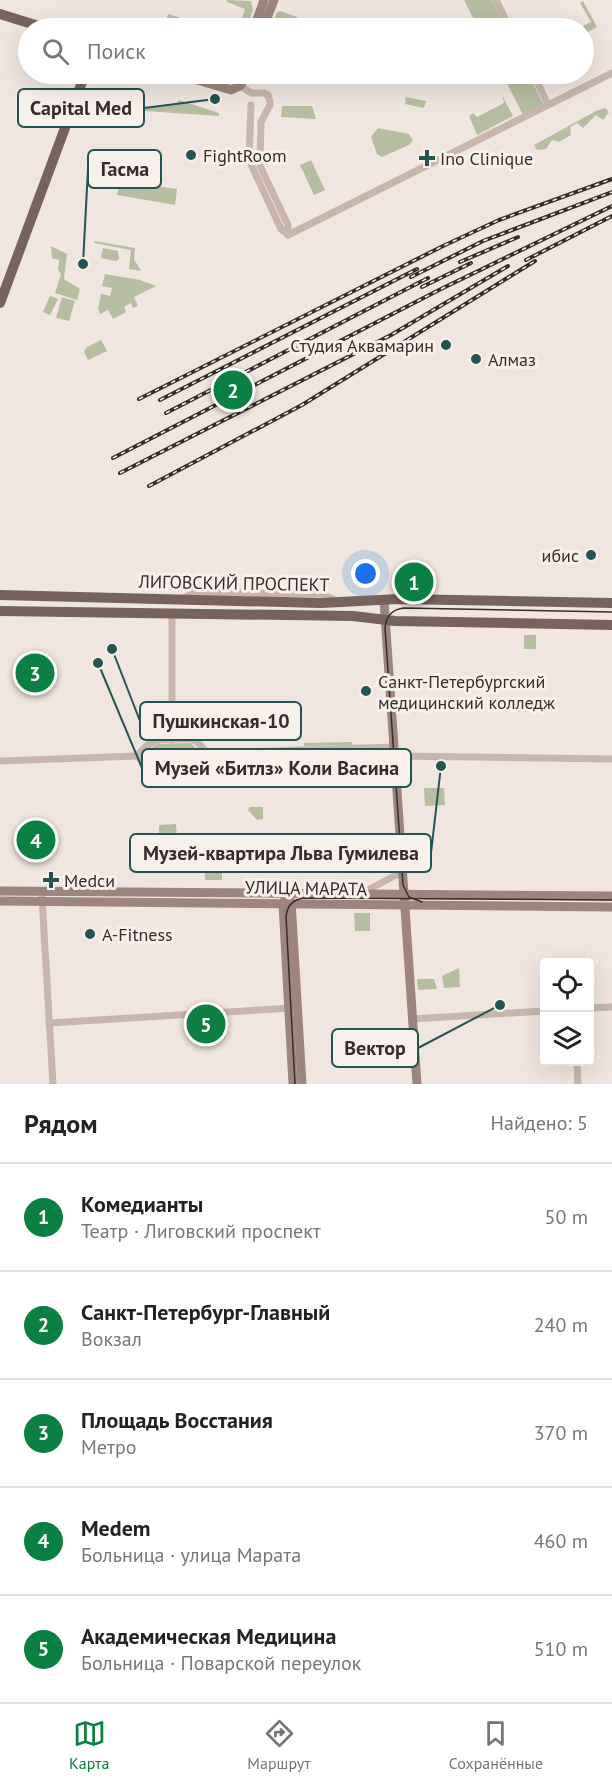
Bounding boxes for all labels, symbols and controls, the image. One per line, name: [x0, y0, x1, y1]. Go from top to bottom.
search box: [18, 18, 594, 84]
icon: search: [39, 35, 72, 68]
text: Поиск: [87, 37, 146, 65]
callout: Capital Med: [18, 89, 144, 127]
text: Capital Med: [30, 95, 132, 121]
place label: FightRoom: [203, 144, 287, 167]
place label: Ino Clinique: [440, 147, 533, 170]
marker: FightRoom: [184, 148, 198, 162]
marker: Ino Clinique: [418, 149, 436, 167]
callout: Гасма: [88, 150, 161, 188]
text: Гасма: [101, 156, 149, 182]
place label: Студия Аквамарин: [290, 334, 434, 357]
marker: Студия Аквамарин: [439, 338, 453, 352]
place label: Алмаз: [488, 348, 536, 371]
marker: Алмаз: [469, 352, 483, 366]
pin: 2: [214, 368, 252, 412]
place label: ибис: [542, 544, 579, 567]
marker: ибис: [584, 548, 598, 562]
your location: [351, 559, 380, 588]
pin: 1: [394, 560, 434, 604]
street label: ЛИГОВСКИЙ ПРОСПЕКТ: [137, 570, 330, 596]
pin: 3: [15, 650, 54, 696]
place label: Санкт-Петербургский медицинский колледж: [378, 670, 555, 714]
marker: Санкт-Петербургский медицинский колледж: [359, 684, 373, 698]
callout: Пушкинская-10: [140, 702, 301, 740]
text: Пушкинская-10: [152, 708, 290, 734]
callout: Музей «Битлз» Коли Васина: [142, 749, 411, 787]
text: Музей «Битлз» Коли Васина: [155, 755, 399, 781]
pin: 4: [16, 818, 56, 862]
callout: Музей-квартира Льва Гумилева: [130, 834, 431, 872]
text: Музей-квартира Льва Гумилева: [143, 840, 419, 866]
place label: Medси: [64, 869, 115, 892]
marker: Medси: [42, 871, 60, 889]
street label: УЛИЦА МАРАТА: [245, 875, 368, 901]
place label: A-Fitness: [102, 923, 173, 946]
marker: A-Fitness: [83, 927, 97, 941]
map controls: [540, 958, 594, 1066]
button: locate: [540, 958, 594, 1012]
pin: 5: [186, 1002, 226, 1046]
button: layers: [540, 1012, 594, 1066]
callout: Вектор: [332, 1029, 418, 1067]
text: Вектор: [344, 1035, 406, 1061]
text: Рядом: [24, 1107, 98, 1140]
text: Найдено: 5: [491, 1110, 588, 1136]
text: Комедианты: [81, 1190, 203, 1218]
text: 1: [38, 1204, 49, 1230]
text: 50 m: [545, 1204, 588, 1230]
text: Театр · Лиговский проспект: [81, 1218, 321, 1244]
text: Санкт-Петербург-Главный: [81, 1298, 330, 1326]
text: 2: [38, 1312, 49, 1338]
text: 240 m: [534, 1312, 588, 1338]
text: Вокзал: [81, 1326, 142, 1352]
text: Площадь Восстания: [81, 1406, 273, 1434]
text: 3: [38, 1420, 49, 1446]
text: 370 m: [534, 1420, 588, 1446]
text: Метро: [81, 1434, 136, 1460]
text: Medem: [81, 1514, 151, 1542]
text: 4: [38, 1528, 49, 1554]
text: 460 m: [534, 1528, 588, 1554]
text: Больница · улица Марата: [81, 1542, 301, 1568]
text: Академическая Медицина: [81, 1622, 336, 1650]
text: 5: [38, 1636, 49, 1662]
text: 510 m: [534, 1636, 588, 1662]
text: Больница · Поварской переулок: [81, 1650, 361, 1676]
tab: Карта: [69, 1717, 109, 1773]
tab: Маршрут: [247, 1717, 311, 1773]
tab: Сохранённые: [449, 1717, 543, 1773]

